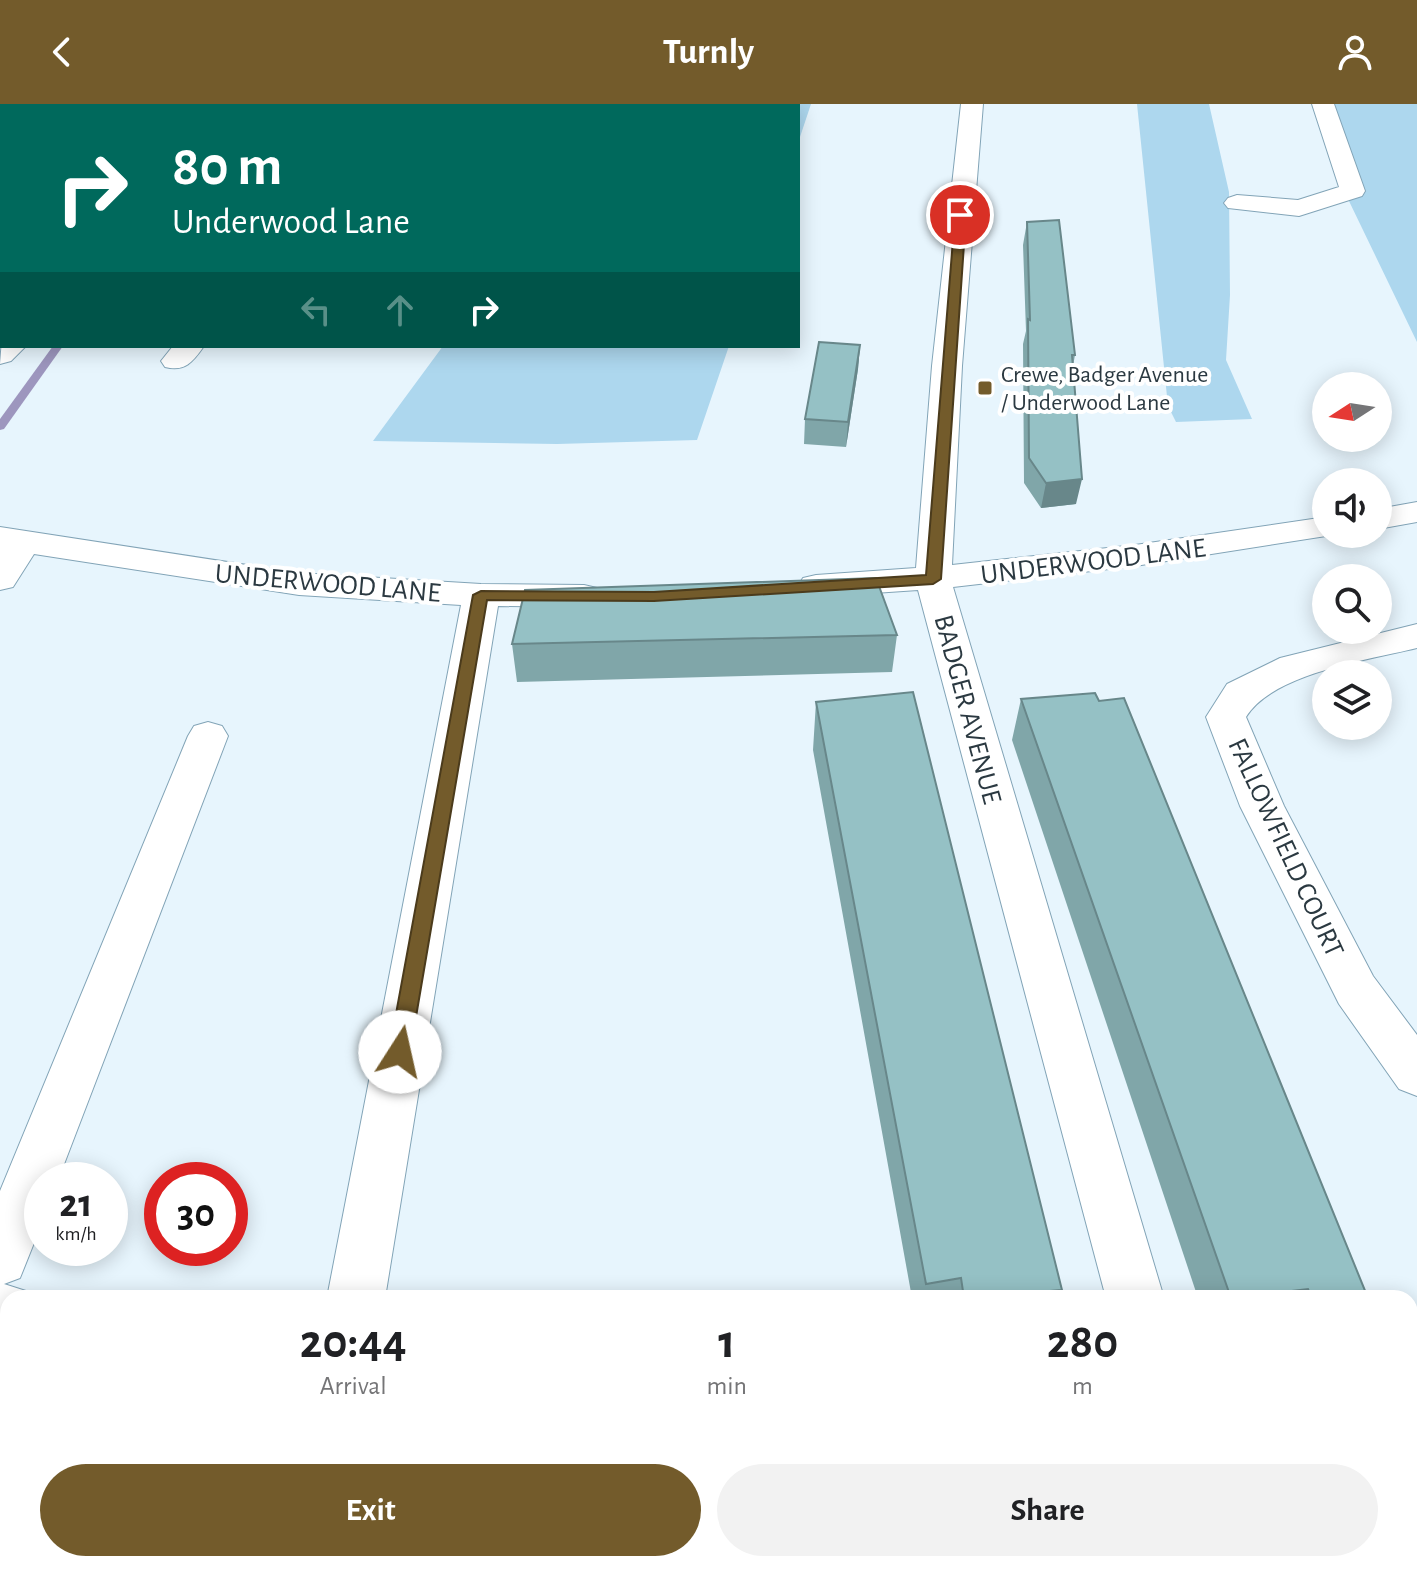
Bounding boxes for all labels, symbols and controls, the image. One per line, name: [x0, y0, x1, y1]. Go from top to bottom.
icon: back: [40, 30, 84, 74]
icon: person: [1333, 30, 1377, 74]
text: Turnly: [663, 34, 754, 70]
icon: right: [40, 136, 144, 240]
text: 80 m: [172, 139, 282, 195]
pin: [926, 181, 994, 249]
icon: arrive: [938, 193, 982, 237]
text: Underwood Lane: [172, 204, 410, 240]
icon: left: [294, 288, 338, 332]
icon: ahead: [378, 288, 422, 332]
icon: right: [462, 288, 506, 332]
place label: Crewe, Badger Avenue / Underwood Lane: [1001, 363, 1208, 415]
north arrow: [1312, 372, 1392, 452]
map controls: [1312, 372, 1392, 740]
marker: Crewe, Badger Avenue / Underwood Lane: [976, 379, 994, 397]
button: sound: [1312, 468, 1392, 548]
street label: UNDERWOOD LANE: [979, 534, 1207, 590]
street label: UNDERWOOD LANE: [214, 560, 442, 608]
button: search: [1312, 564, 1392, 644]
street label: BADGER AVENUE: [928, 612, 1006, 807]
button: layers: [1312, 660, 1392, 740]
street label: FALLOWFIELD COURT: [1222, 734, 1348, 962]
position arrow: [358, 1010, 442, 1094]
speed limit sign: 30: [144, 1162, 248, 1266]
text: 21: [59, 1184, 93, 1224]
text: km/h: [55, 1224, 97, 1244]
text: 20:44: [300, 1319, 407, 1367]
text: 1: [718, 1319, 735, 1367]
text: 280: [1047, 1319, 1118, 1367]
text: Arrival: [320, 1373, 387, 1399]
text: min: [707, 1373, 747, 1399]
text: m: [1072, 1373, 1093, 1399]
button: Exit: [40, 1464, 701, 1556]
button: Share: [717, 1464, 1378, 1556]

